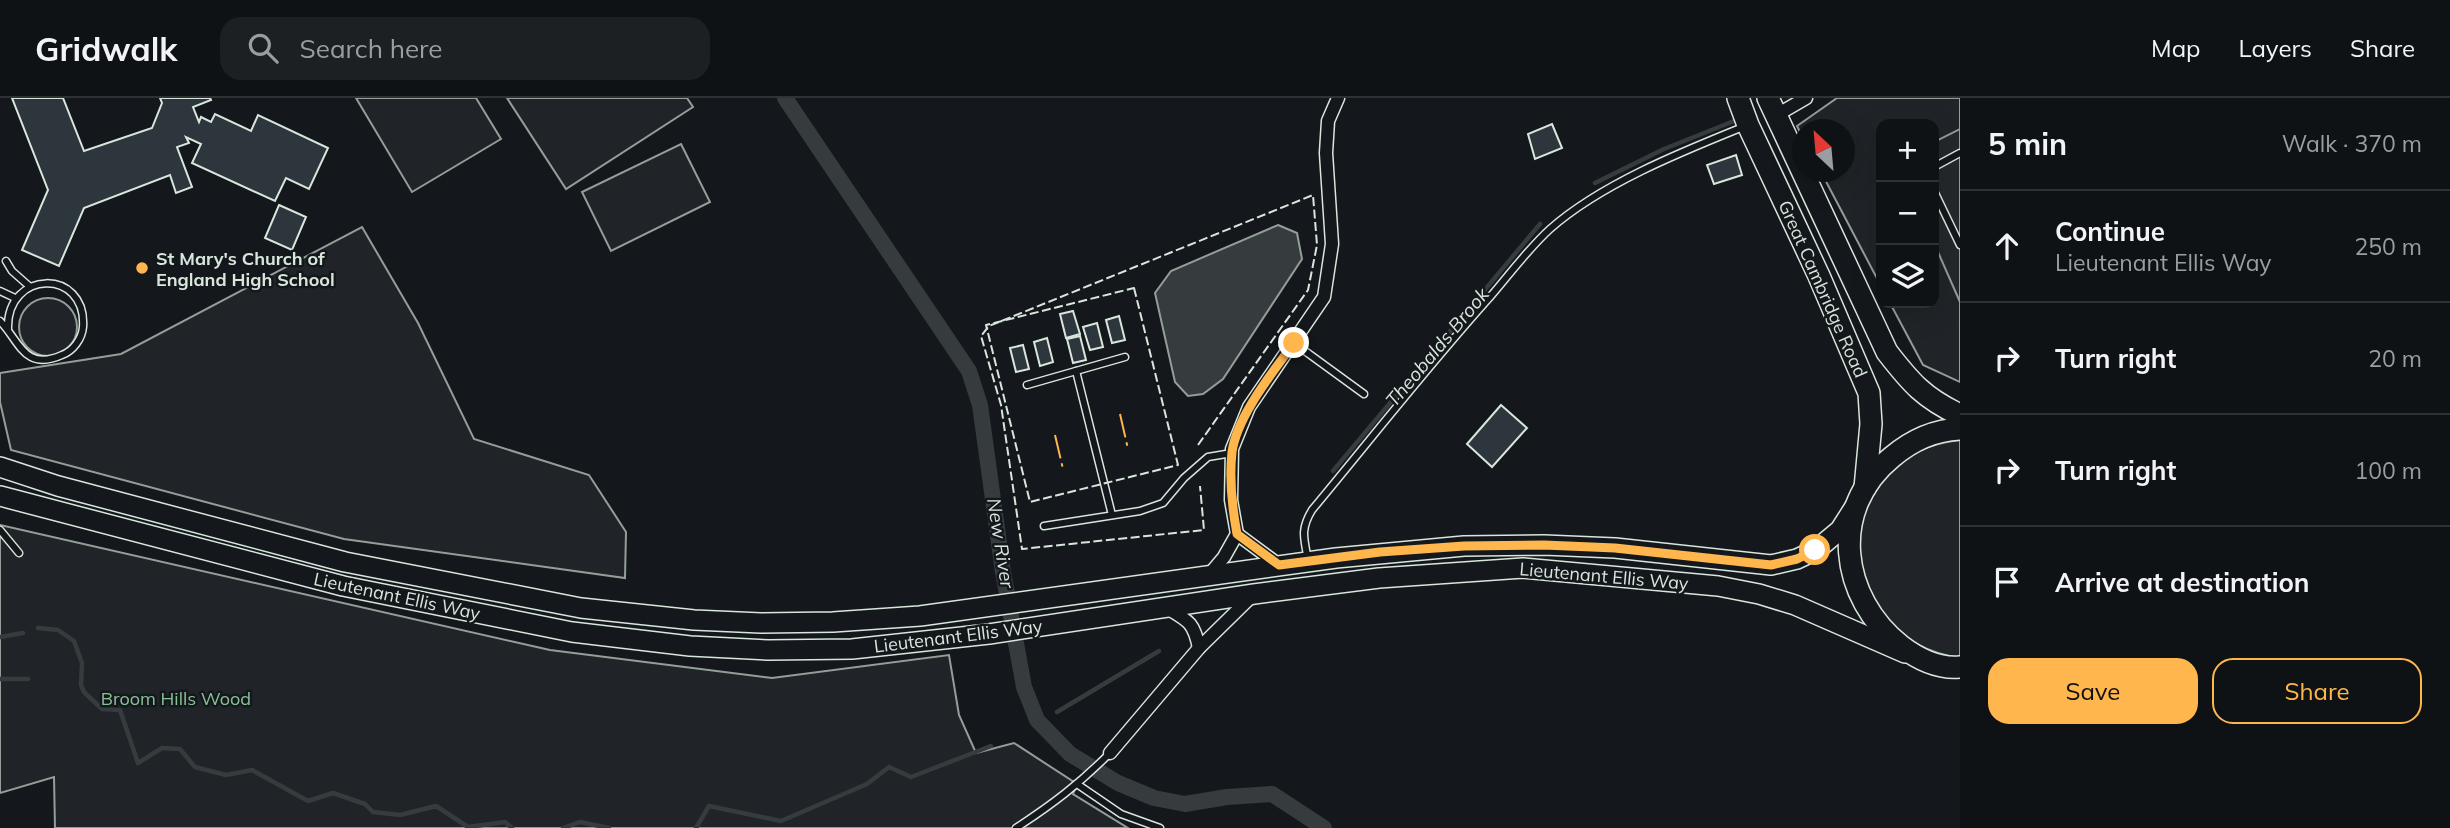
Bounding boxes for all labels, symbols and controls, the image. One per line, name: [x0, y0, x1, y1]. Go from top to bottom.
search box: [220, 17, 710, 80]
text: Gridwalk: [35, 28, 178, 69]
icon: search: [244, 29, 282, 67]
text: Search here: [300, 32, 442, 65]
text: Map: [2151, 33, 2200, 63]
text: Layers: [2238, 33, 2312, 63]
text: Share: [2350, 33, 2415, 63]
north arrow: [1792, 119, 1855, 182]
map controls: [1876, 119, 1939, 308]
button: +: [1876, 119, 1939, 182]
text: 5 min: [1988, 125, 2067, 163]
text: Walk · 370 m: [2282, 129, 2422, 158]
button: −: [1876, 182, 1939, 245]
street label: Great Cambridge Road: [1774, 197, 1872, 381]
text: Continue: [2055, 215, 2165, 248]
icon: ahead: [1988, 227, 2026, 265]
text: 250 m: [2354, 232, 2422, 261]
button: layers: [1876, 245, 1939, 308]
place label: St Mary's Church of England High School: [156, 247, 335, 291]
text: Lieutenant Ellis Way: [2055, 248, 2272, 277]
marker: St Mary's Church of England High School: [134, 260, 150, 276]
water label: Theobalds Brook: [1380, 282, 1495, 411]
route end: [1278, 327, 1309, 358]
icon: right: [1988, 339, 2026, 377]
text: Turn right: [2055, 342, 2176, 375]
text: 20 m: [2368, 344, 2422, 373]
icon: right: [1988, 451, 2026, 489]
text: Turn right: [2055, 454, 2176, 487]
text: 100 m: [2354, 456, 2422, 485]
water label: New River: [982, 496, 1020, 591]
route start: [1799, 534, 1830, 565]
street label: Lieutenant Ellis Way: [1519, 557, 1690, 595]
icon: arrive: [1988, 563, 2026, 601]
text: Arrive at destination: [2055, 566, 2310, 599]
street label: Lieutenant Ellis Way: [312, 567, 483, 625]
street label: Lieutenant Ellis Way: [872, 614, 1044, 658]
button: Save: [1988, 658, 2198, 724]
button: Share: [2212, 658, 2422, 724]
park label: Broom Hills Wood: [101, 687, 251, 710]

